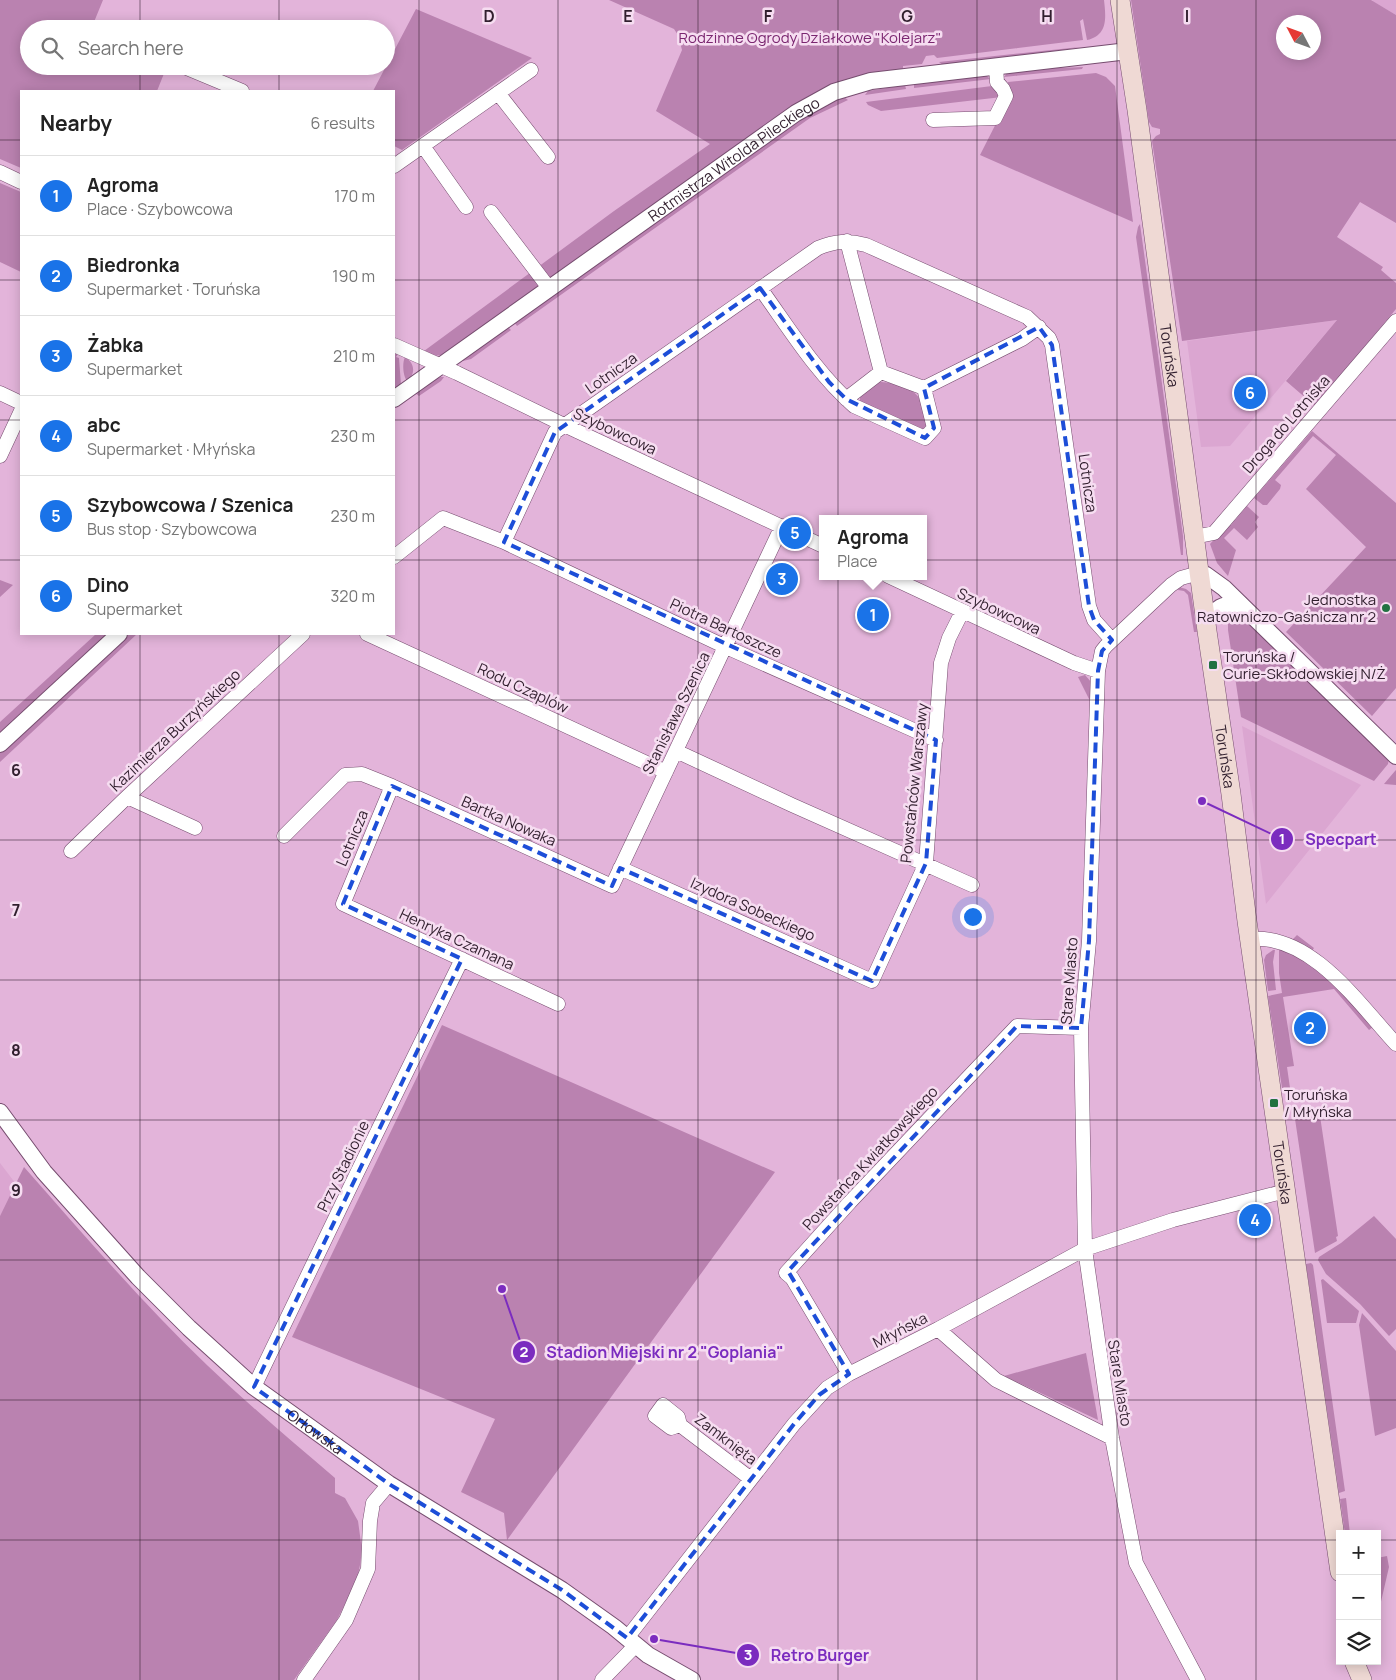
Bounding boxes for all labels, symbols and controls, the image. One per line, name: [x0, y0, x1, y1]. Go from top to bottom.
text: D: [483, 5, 495, 27]
text: E: [623, 5, 633, 27]
text: F: [764, 5, 773, 27]
text: G: [901, 5, 913, 27]
text: H: [1041, 5, 1053, 27]
text: I: [1185, 5, 1189, 27]
north arrow: [1276, 15, 1321, 60]
search box: [20, 20, 395, 75]
park label: Rodzinne Ogrody Działkowe "Kolejarz": [679, 27, 941, 48]
icon: search: [38, 34, 66, 62]
text: Search here: [78, 35, 184, 61]
street label: Rotmistrza Witolda Pileckiego: [643, 92, 823, 226]
text: Nearby: [40, 109, 112, 137]
text: 6 results: [310, 112, 375, 134]
text: Agroma: [87, 172, 159, 198]
text: 1: [52, 185, 60, 207]
text: 170 m: [334, 185, 375, 207]
text: Place · Szybowcowa: [87, 198, 233, 220]
text: Biedronka: [87, 252, 180, 278]
text: 2: [51, 265, 61, 287]
text: 190 m: [332, 265, 375, 287]
text: Supermarket · Toruńska: [87, 278, 260, 300]
street label: Toruńska: [1155, 323, 1185, 388]
text: Żabka: [87, 332, 143, 358]
text: 3: [51, 345, 61, 367]
text: 210 m: [333, 345, 375, 367]
street label: Lotnicza: [581, 347, 641, 399]
text: Supermarket: [87, 358, 183, 380]
street label: Droga do Lotniska: [1237, 370, 1335, 478]
pin: 6: [1234, 374, 1266, 412]
street label: Szybowcowa: [570, 403, 660, 459]
text: abc: [87, 412, 121, 438]
text: 4: [51, 425, 61, 447]
text: 230 m: [331, 425, 375, 447]
text: Supermarket · Młyńska: [87, 438, 255, 460]
street label: Lotnicza: [1073, 452, 1103, 514]
text: Szybowcowa / Szenica: [87, 492, 293, 518]
text: 5: [51, 505, 61, 527]
text: 230 m: [331, 505, 375, 527]
pin: 5: [779, 514, 811, 552]
popup: [819, 515, 927, 580]
text: Bus stop · Szybowcowa: [87, 518, 257, 540]
text: Agroma: [837, 524, 909, 550]
text: Place: [837, 550, 877, 572]
pin: 3: [766, 560, 798, 598]
text: Dino: [87, 572, 129, 598]
street label: Szybowcowa: [954, 583, 1044, 639]
text: 6: [51, 585, 61, 607]
text: 320 m: [331, 585, 375, 607]
place label: Jednostka Ratowniczo-Gaśnicza nr 2: [1197, 589, 1376, 627]
street label: Piotra Bartoszcze: [667, 593, 785, 663]
pin: 1: [857, 596, 889, 634]
text: Supermarket: [87, 598, 183, 620]
marker: Jednostka Ratowniczo-Gaśnicza nr 2: [1380, 602, 1392, 614]
place label: Toruńska / Curie-Skłodowskiej N/Ż: [1223, 646, 1386, 684]
street label: Stanisława Szenica: [637, 648, 715, 778]
street label: Rodu Czaplów: [474, 658, 572, 718]
marker: Toruńska / Curie-Skłodowskiej N/Ż: [1207, 659, 1219, 671]
street label: Kazimierza Burzyńskiego: [105, 664, 245, 796]
street label: Powstańców Warszawy: [895, 702, 933, 864]
street label: Toruńska: [1210, 724, 1241, 790]
text: 6: [11, 759, 21, 781]
street label: Bartka Nowaka: [458, 791, 560, 851]
street label: Lotnicza: [331, 807, 373, 869]
callout: Specpart: [1270, 823, 1387, 854]
text: 1: [1279, 828, 1285, 849]
text: Specpart: [1305, 828, 1377, 850]
street label: Izydora Sobeckiego: [687, 872, 819, 946]
text: 7: [12, 899, 20, 921]
street label: Henryka Czamana: [396, 903, 518, 975]
your location: [960, 904, 986, 930]
street label: Stare Miasto: [1055, 936, 1083, 1025]
pin: 2: [1294, 1009, 1326, 1047]
text: 8: [11, 1039, 21, 1061]
street label: Powstańca Kwiatkowskiego: [797, 1081, 943, 1235]
place label: Toruńska / Młyńska: [1284, 1084, 1352, 1122]
marker: Toruńska / Młyńska: [1268, 1097, 1280, 1109]
street label: Przy Stadionie: [312, 1117, 374, 1215]
street label: Toruńska: [1268, 1140, 1298, 1206]
text: 9: [11, 1179, 21, 1201]
pin: 4: [1239, 1201, 1271, 1239]
street label: Młyńska: [869, 1307, 931, 1353]
callout: Stadion Miejski nr 2 "Goplania": [512, 1337, 794, 1368]
street label: Stare Miasto: [1103, 1338, 1137, 1428]
text: 2: [520, 1341, 529, 1362]
text: Stadion Miejski nr 2 "Goplania": [546, 1341, 784, 1363]
street label: Orłowska: [283, 1404, 348, 1459]
street label: Zamknięta: [690, 1409, 762, 1469]
map controls: [1336, 1530, 1381, 1665]
button: +: [1336, 1530, 1381, 1575]
button: −: [1336, 1575, 1381, 1620]
button: layers: [1336, 1620, 1381, 1665]
callout: Retro Burger: [736, 1639, 879, 1670]
text: 3: [744, 1644, 752, 1665]
text: Retro Burger: [771, 1644, 869, 1666]

